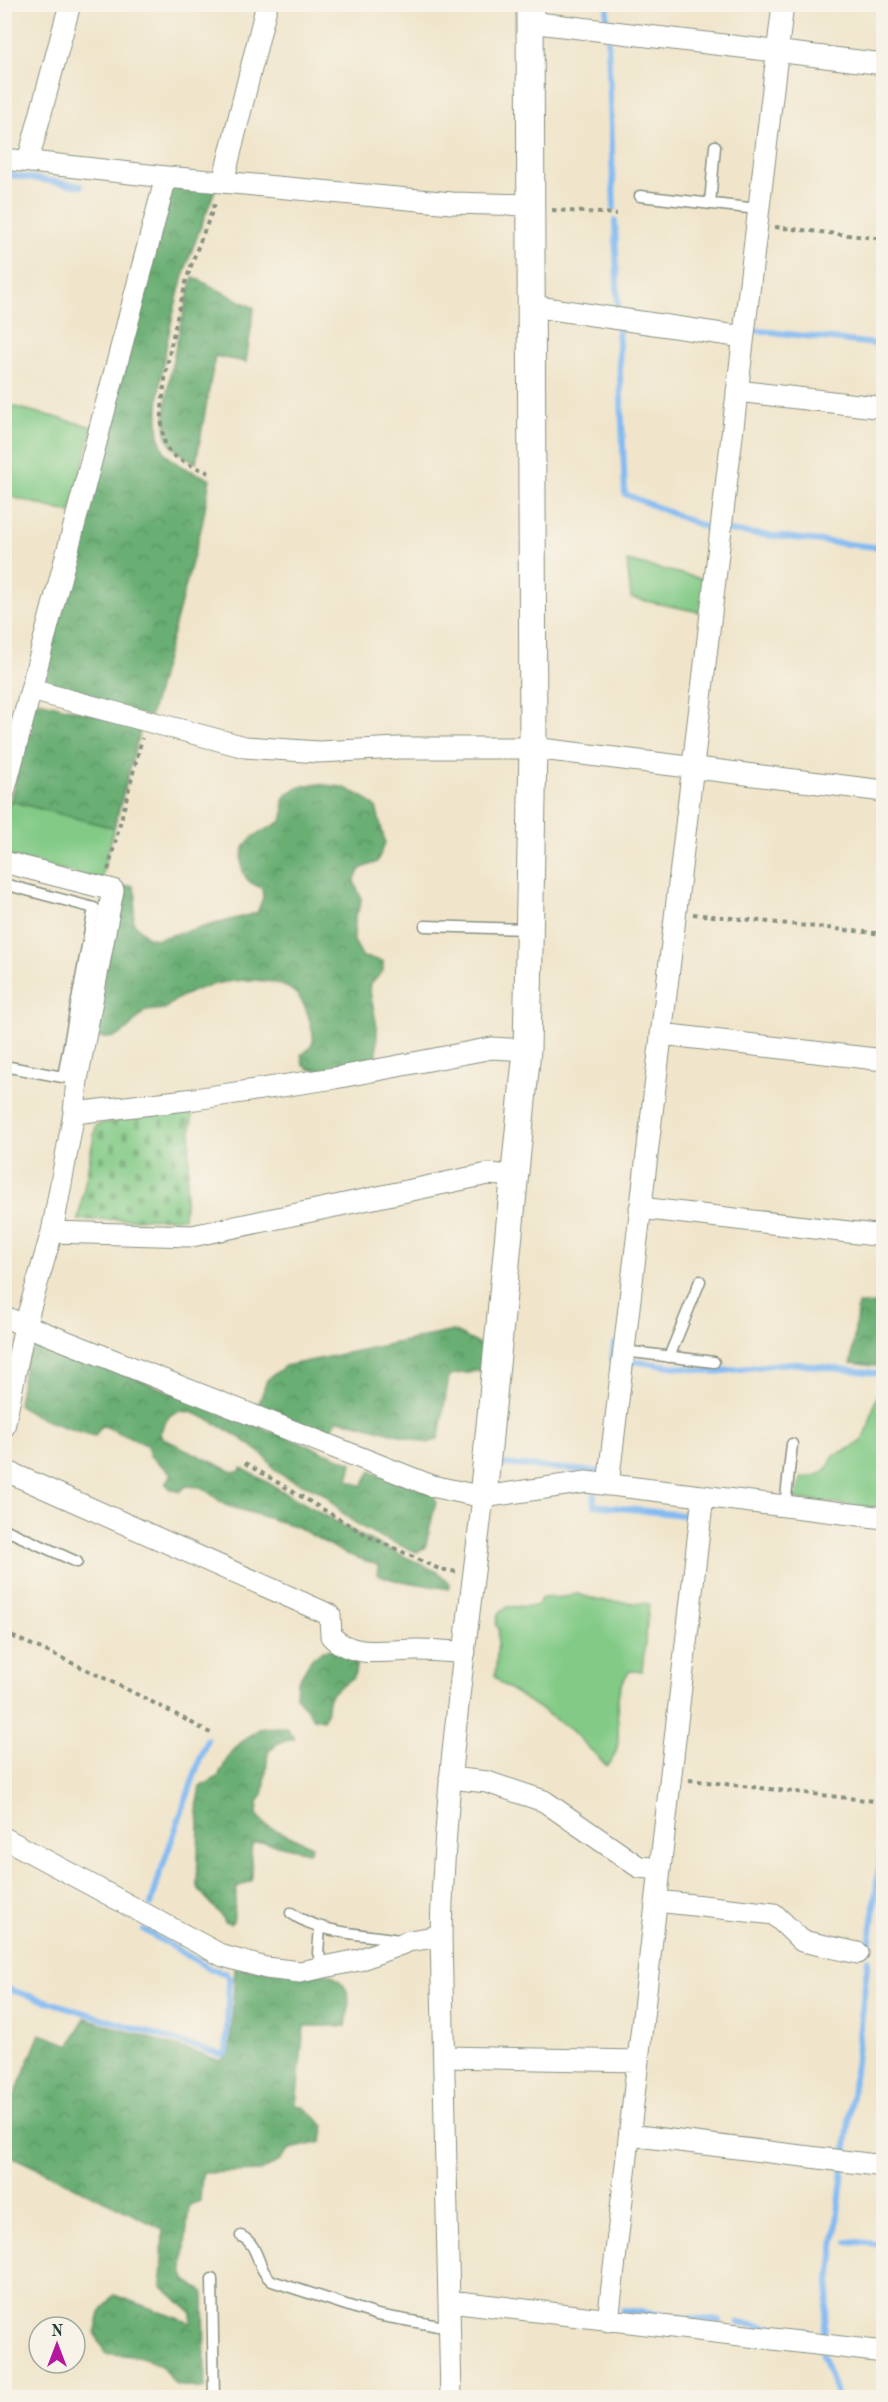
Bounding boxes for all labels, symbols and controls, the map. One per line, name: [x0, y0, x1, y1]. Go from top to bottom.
north arrow: [27, 2315, 87, 2375]
text: N: [51, 2324, 64, 2340]

